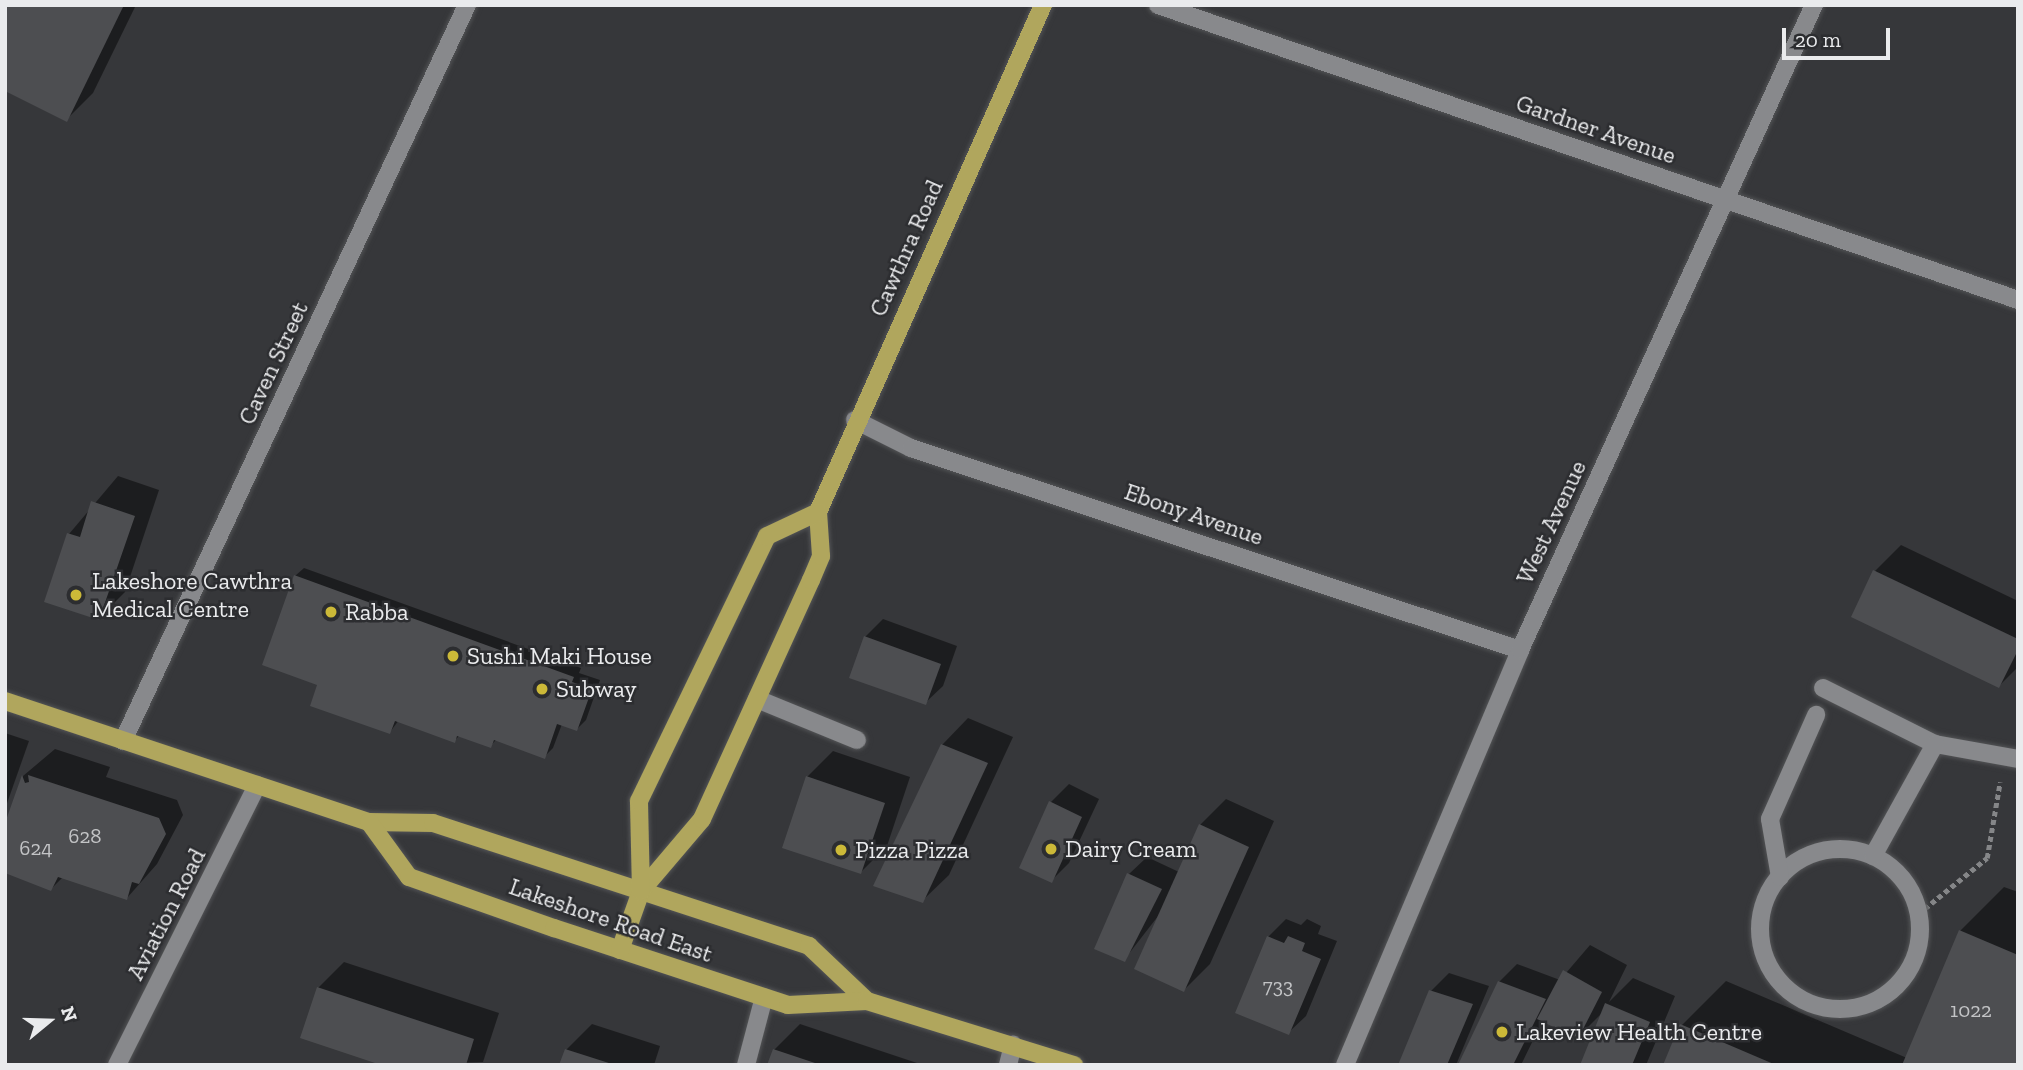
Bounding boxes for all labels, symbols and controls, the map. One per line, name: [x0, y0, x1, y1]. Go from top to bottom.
scale bar: [1785, 14, 1894, 58]
text: 20 m: [1795, 27, 1841, 52]
street label: Gardner Avenue: [1512, 88, 1680, 170]
street label: Cawthra Road: [863, 175, 949, 321]
street label: Caven Street: [232, 297, 314, 429]
street label: West Avenue: [1510, 455, 1592, 589]
street label: Ebony Avenue: [1120, 477, 1268, 551]
place label: Lakeshore Cawthra Medical Centre: [92, 567, 292, 623]
marker: Lakeshore Cawthra Medical Centre: [66, 585, 86, 605]
place label: Rabba: [345, 598, 409, 626]
marker: Rabba: [323, 604, 339, 620]
place label: Sushi Maki House: [467, 642, 652, 670]
marker: Sushi Maki House: [445, 648, 461, 664]
place label: Subway: [556, 675, 637, 703]
marker: Subway: [534, 681, 550, 697]
house number: 628: [68, 823, 102, 849]
house number: 624: [19, 835, 53, 861]
place label: Dairy Cream: [1065, 835, 1197, 863]
place label: Pizza Pizza: [855, 836, 969, 864]
marker: Dairy Cream: [1043, 841, 1059, 857]
marker: Pizza Pizza: [833, 842, 849, 858]
street label: Aviation Road: [121, 843, 211, 985]
street label: Lakeshore Road East: [505, 872, 717, 968]
house number: 733: [1263, 973, 1293, 999]
north arrow: [14, 986, 84, 1056]
house number: 1022: [1950, 997, 1992, 1023]
text: N: [56, 1003, 83, 1025]
place label: Lakeview Health Centre: [1516, 1018, 1763, 1046]
marker: Lakeview Health Centre: [1494, 1024, 1510, 1040]

